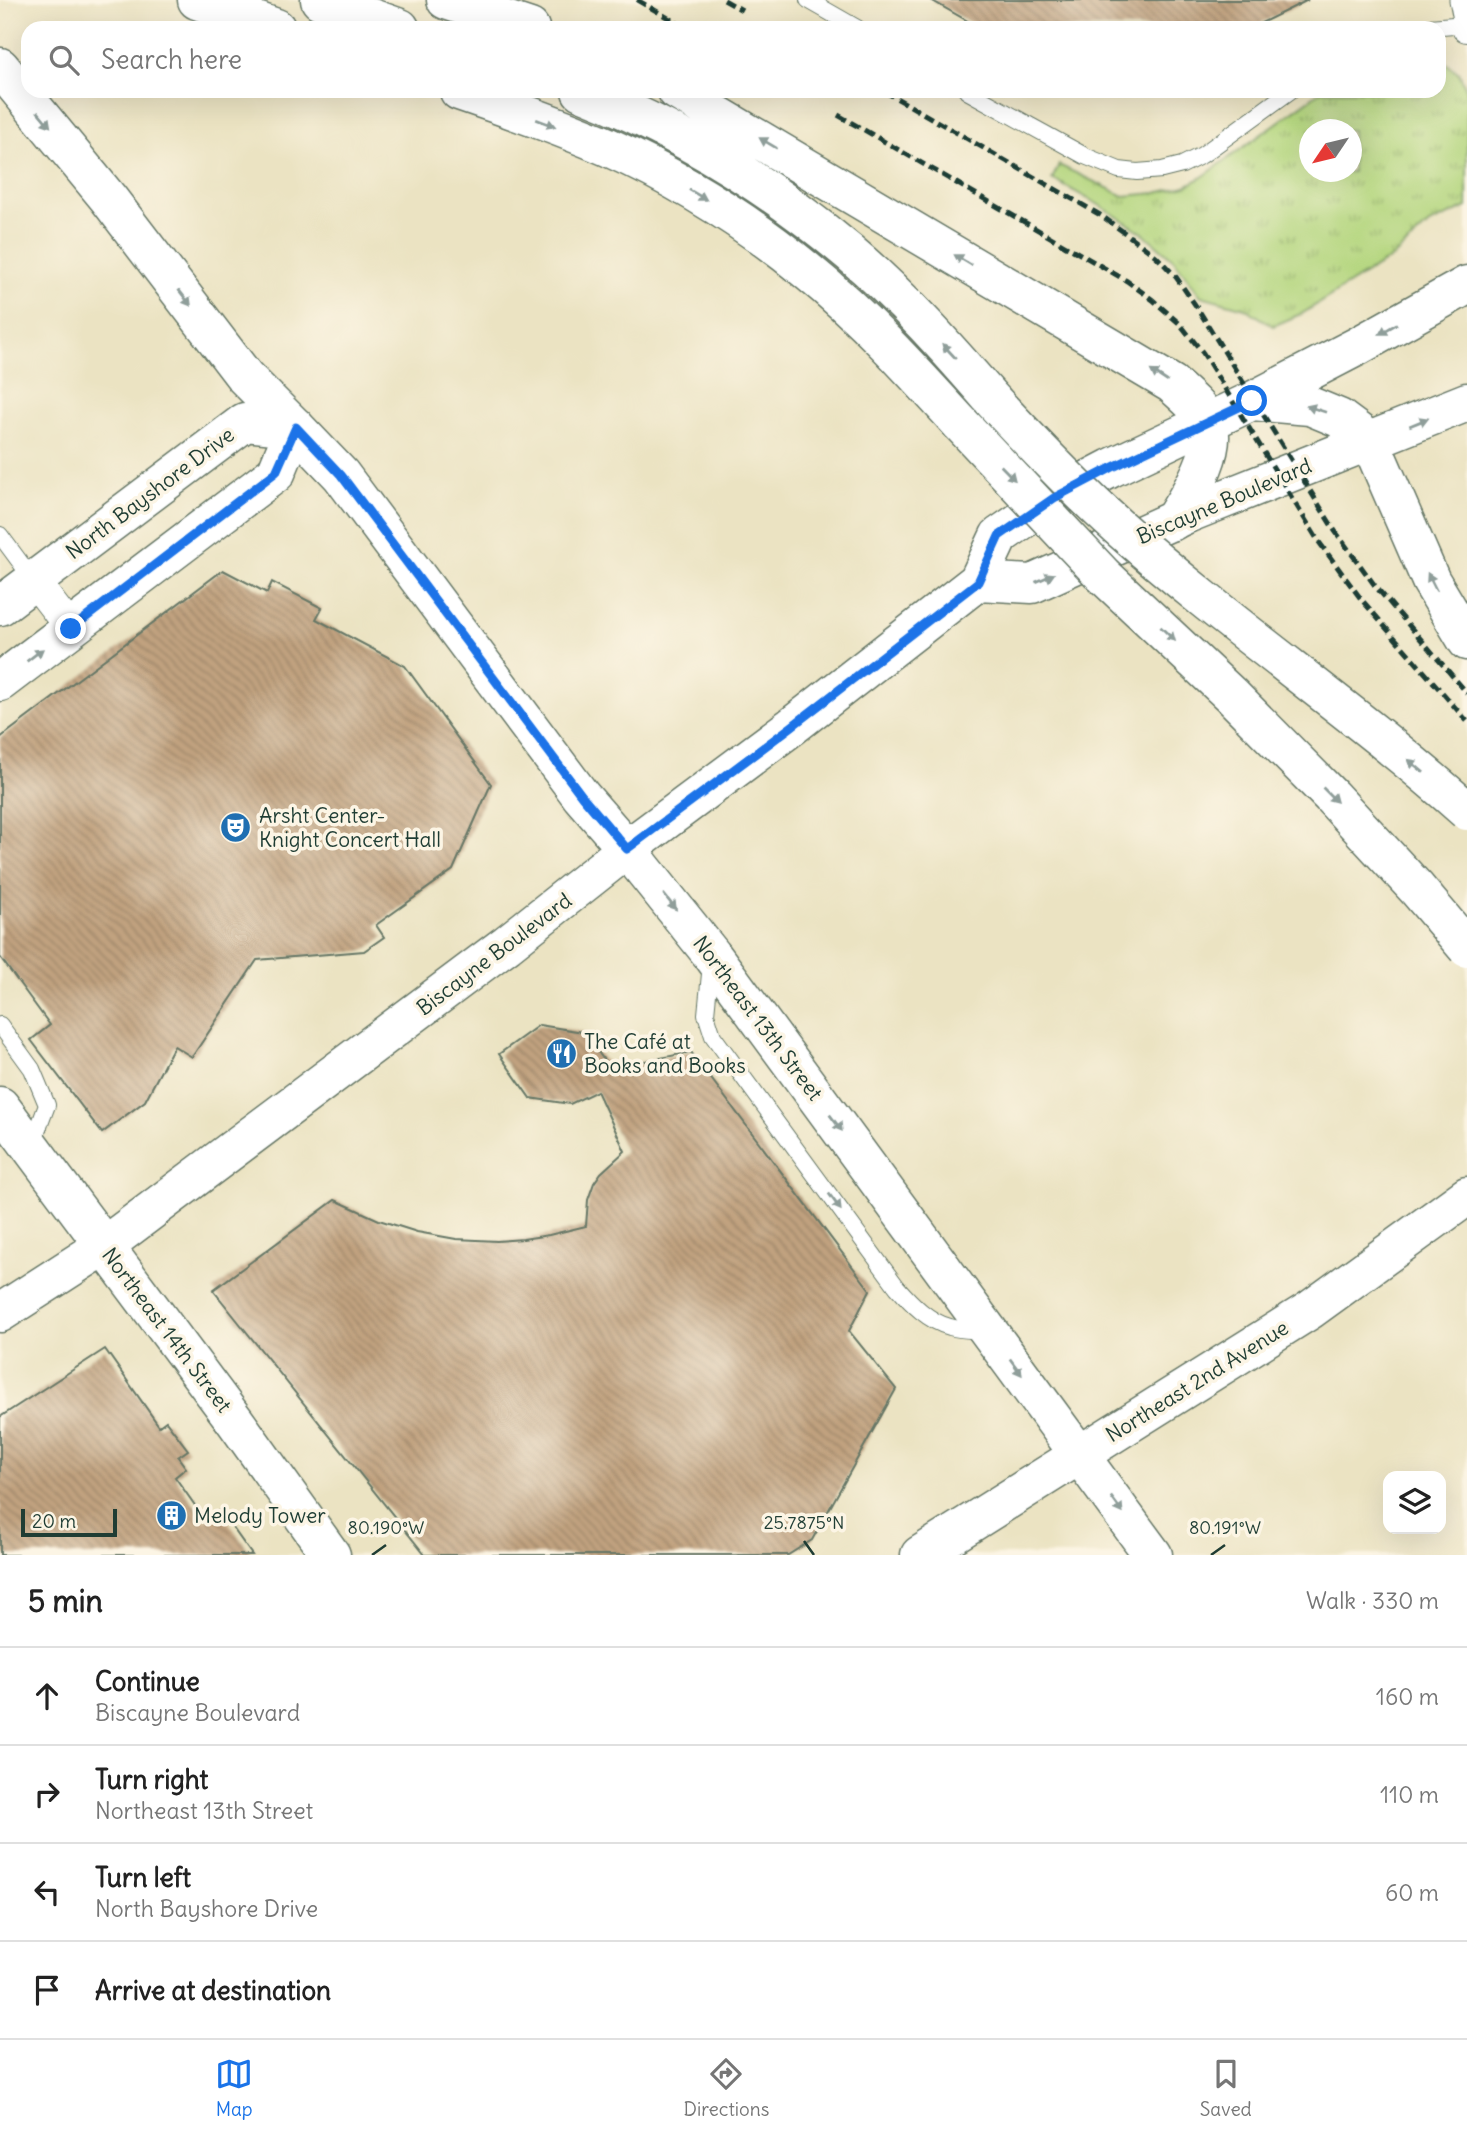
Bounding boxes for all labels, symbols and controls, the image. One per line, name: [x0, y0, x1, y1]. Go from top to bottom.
search box: [21, 21, 1446, 98]
icon: search: [45, 41, 83, 79]
text: Search here: [101, 43, 242, 76]
one-way arrow: [36, 111, 51, 128]
one-way arrow: [536, 117, 557, 128]
north arrow: [1299, 119, 1362, 182]
one-way arrow: [758, 137, 777, 149]
one-way arrow: [689, 189, 708, 202]
one-way arrow: [954, 253, 973, 266]
one-way arrow: [178, 288, 193, 306]
one-way arrow: [1379, 323, 1398, 335]
one-way arrow: [941, 342, 957, 360]
one-way arrow: [1149, 369, 1169, 382]
route start: [1236, 385, 1267, 416]
one-way arrow: [1305, 403, 1326, 414]
one-way arrow: [1408, 416, 1429, 427]
street label: North Bayshore Drive: [60, 421, 240, 565]
street label: Biscayne Boulevard: [1132, 452, 1316, 550]
one-way arrow: [999, 464, 1015, 481]
one-way arrow: [1035, 572, 1055, 584]
one-way arrow: [1427, 572, 1439, 592]
route end: [55, 613, 86, 644]
one-way arrow: [1159, 626, 1176, 642]
one-way arrow: [26, 649, 44, 663]
one-way arrow: [1407, 759, 1425, 774]
one-way arrow: [1321, 786, 1338, 803]
place label: Arsht Center- Knight Concert Hall: [259, 802, 441, 853]
theatre icon: Arsht Center- Knight Concert Hall: [219, 810, 253, 844]
street label: Biscayne Boulevard: [411, 887, 577, 1021]
one-way arrow: [662, 893, 677, 911]
street label: Northeast 13th Street: [687, 930, 829, 1106]
place label: The Café at Books and Books: [584, 1028, 746, 1079]
restaurant icon: The Café at Books and Books: [544, 1036, 578, 1070]
one-way arrow: [829, 1114, 843, 1132]
one-way arrow: [828, 1193, 842, 1211]
street label: Northeast 14th Street: [96, 1242, 238, 1418]
street label: Northeast 2nd Avenue: [1101, 1314, 1293, 1448]
one-way arrow: [1009, 1358, 1023, 1376]
map controls: [1383, 1471, 1446, 1534]
button: layers: [1383, 1471, 1446, 1534]
one-way arrow: [1109, 1495, 1124, 1513]
building icon: Melody Tower: [154, 1498, 188, 1532]
place label: Melody Tower: [194, 1502, 326, 1529]
scale bar: [21, 1506, 117, 1538]
text: 20 m: [32, 1509, 76, 1533]
text: 25.7875°N: [764, 1511, 844, 1534]
text: 80.190°W: [348, 1516, 424, 1539]
text: 80.191°W: [1189, 1516, 1261, 1539]
text: 5 min: [28, 1582, 103, 1620]
text: Walk · 330 m: [1306, 1586, 1439, 1615]
text: Continue: [95, 1665, 200, 1698]
icon: ahead: [28, 1677, 66, 1715]
text: 160 m: [1376, 1682, 1439, 1711]
text: Biscayne Boulevard: [95, 1698, 300, 1727]
text: Turn right: [95, 1763, 208, 1796]
icon: right: [28, 1775, 66, 1813]
text: 110 m: [1380, 1780, 1439, 1809]
text: Northeast 13th Street: [95, 1796, 313, 1825]
text: Turn left: [95, 1861, 191, 1894]
icon: left: [28, 1873, 66, 1911]
text: 60 m: [1385, 1878, 1439, 1907]
text: North Bayshore Drive: [95, 1894, 318, 1923]
icon: arrive: [28, 1971, 66, 2009]
text: Arrive at destination: [95, 1974, 331, 2007]
tab: Map: [215, 2055, 253, 2121]
tab: Directions: [684, 2055, 769, 2121]
tab: Saved: [1200, 2055, 1252, 2121]

